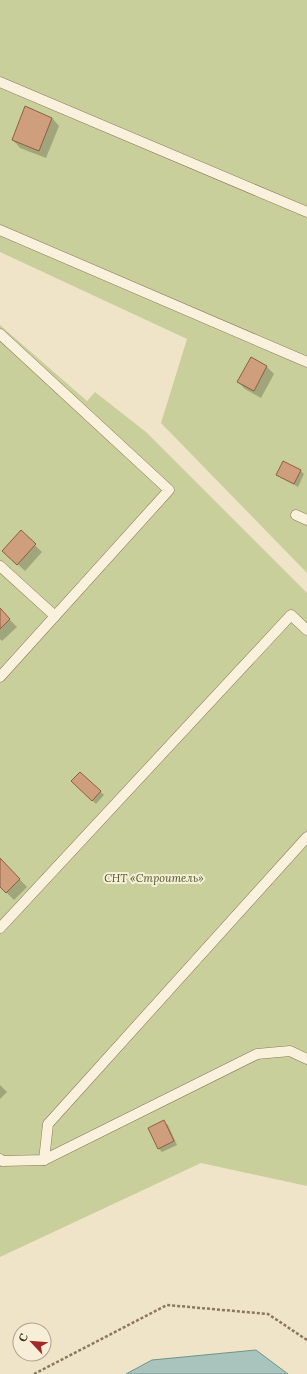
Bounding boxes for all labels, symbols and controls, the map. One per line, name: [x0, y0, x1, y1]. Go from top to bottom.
park label: СНТ «Строитель»: [104, 871, 204, 885]
north arrow: [12, 1322, 52, 1362]
text: С: [15, 1331, 31, 1344]

